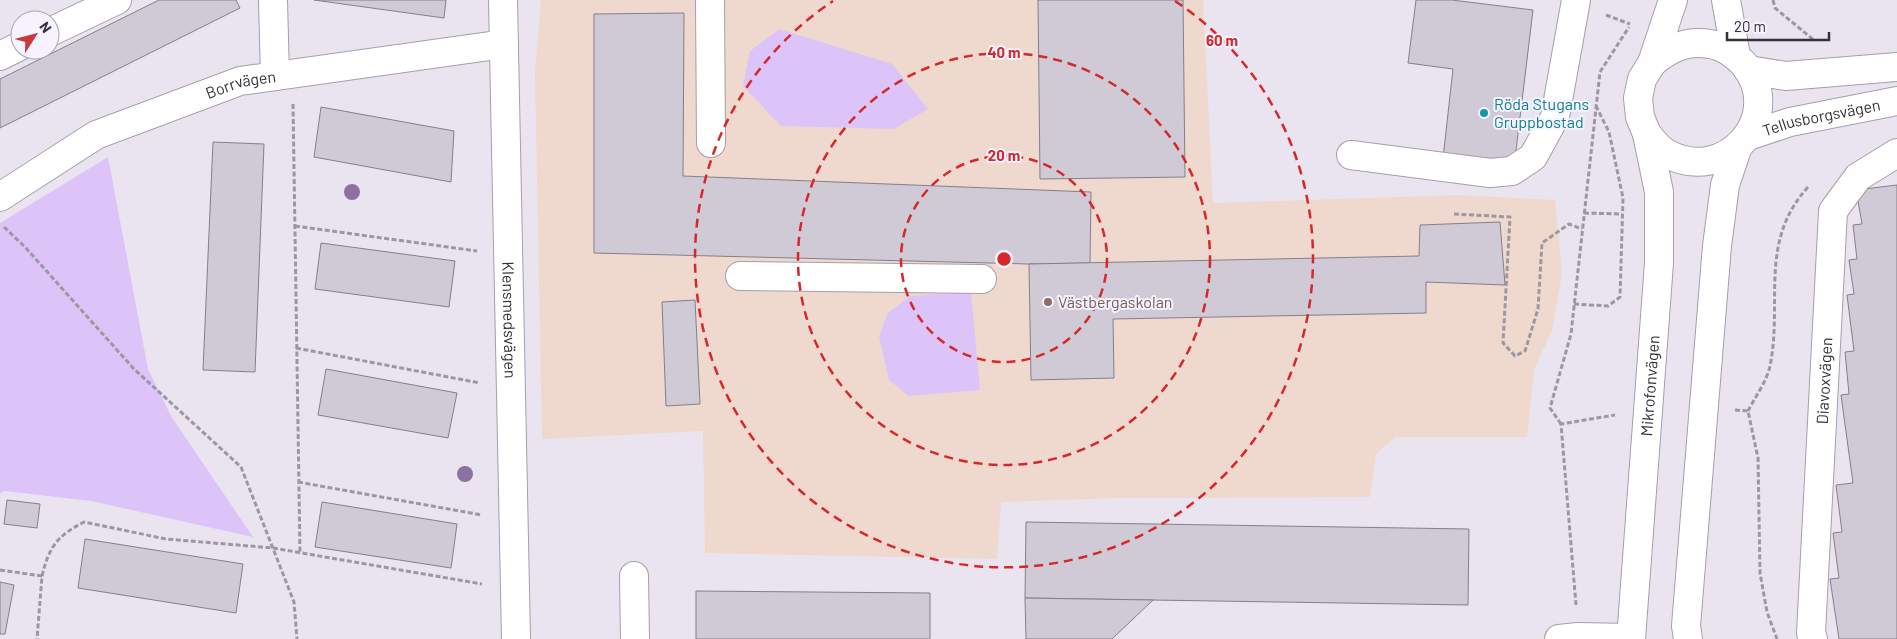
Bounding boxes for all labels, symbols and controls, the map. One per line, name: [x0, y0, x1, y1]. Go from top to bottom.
north arrow: [10, 10, 60, 60]
scale bar: [1727, 10, 1830, 42]
text: 20 m: [1734, 17, 1766, 35]
text: N: [36, 18, 56, 36]
text: 60 m: [1206, 31, 1238, 49]
text: 40 m: [987, 43, 1021, 61]
street label: Borrvägen: [203, 66, 277, 102]
place label: Röda Stugans Gruppbostad: [1494, 94, 1589, 131]
street label: Tellusborgsvägen: [1760, 95, 1882, 140]
marker: Röda Stugans Gruppbostad: [1478, 107, 1490, 119]
text: 20 m: [988, 146, 1020, 164]
centre of rings: [995, 250, 1013, 268]
street label: Klensmedsvägen: [499, 261, 521, 379]
place label: Västbergaskolan: [1058, 292, 1172, 311]
marker: Västbergaskolan: [1042, 296, 1054, 308]
street label: Mikrofonvägen: [1636, 334, 1663, 437]
street label: Diavoxvägen: [1812, 337, 1835, 425]

